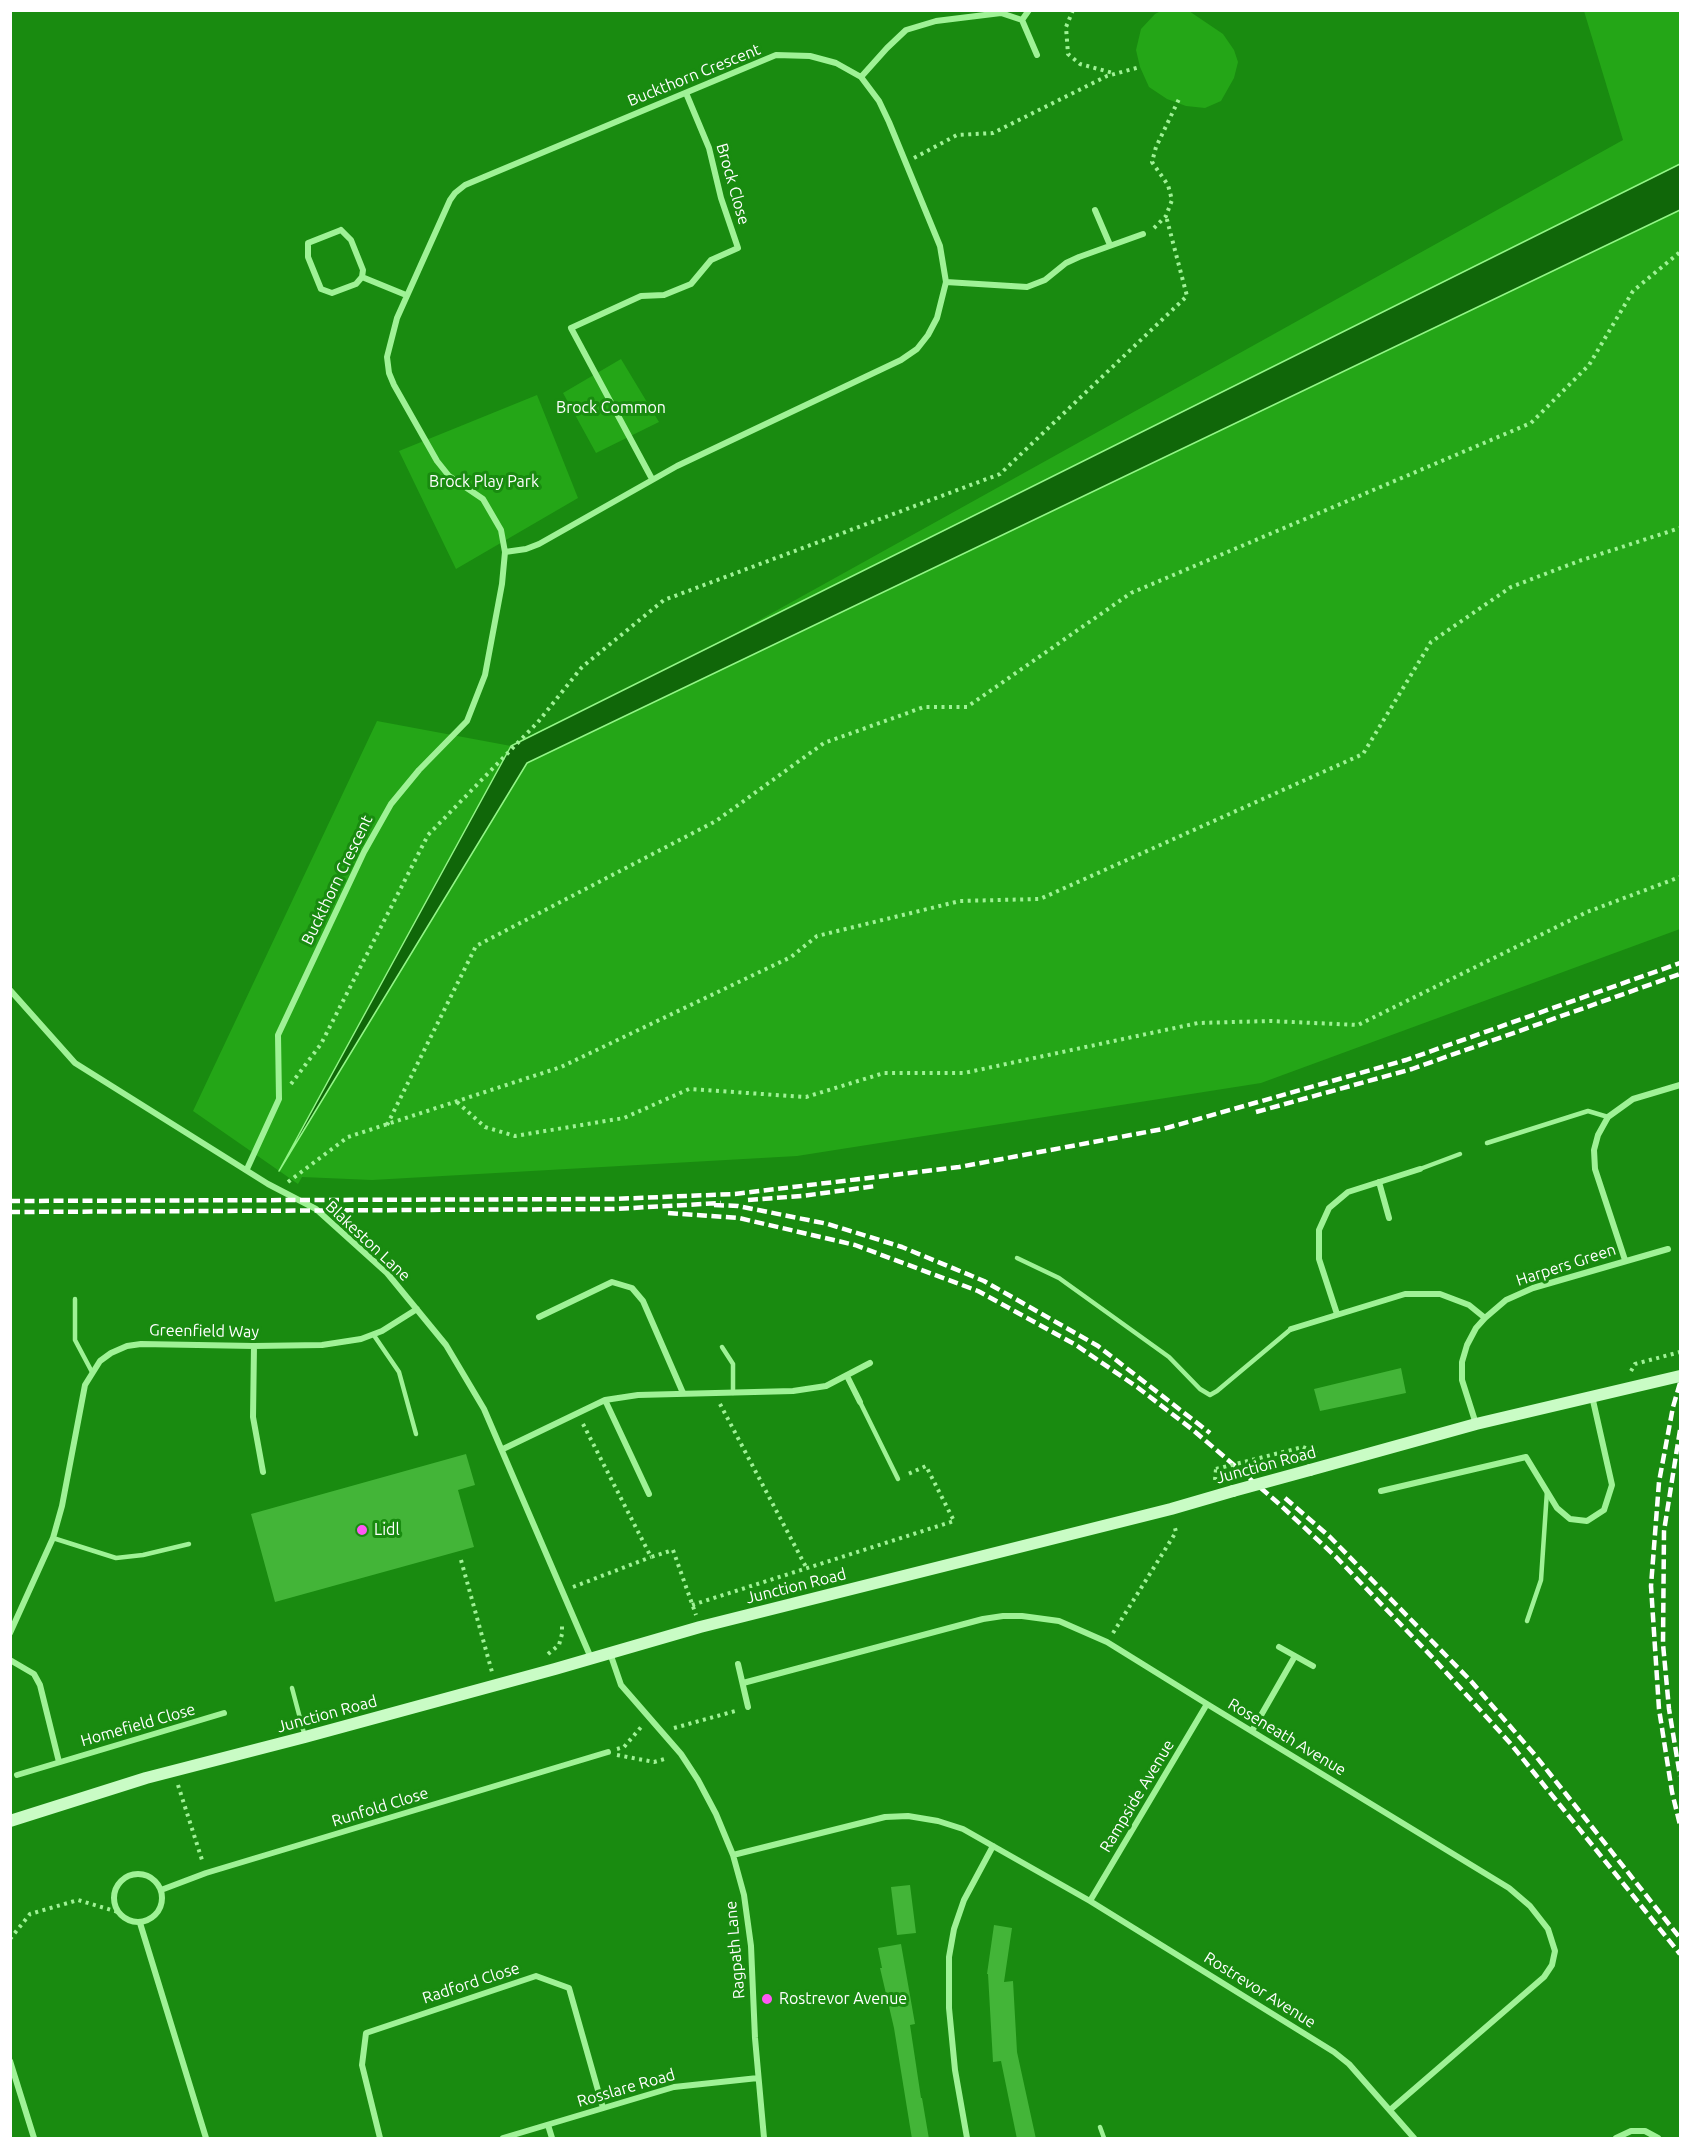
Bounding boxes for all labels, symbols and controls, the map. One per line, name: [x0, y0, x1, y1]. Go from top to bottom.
street label: Buckthorn Crescent: [625, 40, 763, 110]
street label: Brock Close: [712, 141, 754, 227]
park label: Brock Common: [556, 398, 666, 418]
park label: Brock Play Park: [429, 472, 539, 492]
street label: Buckthorn Crescent: [297, 812, 377, 948]
street label: Blakeston Lane: [322, 1197, 414, 1285]
street label: Harpers Green: [1514, 1240, 1618, 1290]
street label: Greenfield Way: [149, 1320, 259, 1342]
street label: Junction Road: [1214, 1442, 1318, 1488]
place label: Lidl: [374, 1520, 400, 1540]
marker: Lidl: [355, 1523, 369, 1537]
street label: Junction Road: [744, 1564, 848, 1608]
street label: Junction Road: [275, 1691, 379, 1737]
street label: Roseneath Avenue: [1225, 1694, 1349, 1780]
street label: Homefield Close: [78, 1699, 198, 1751]
street label: Rampside Avenue: [1096, 1736, 1178, 1856]
street label: Runfold Close: [329, 1783, 431, 1831]
street label: Ragpath Lane: [721, 1900, 749, 2000]
street label: Rostrevor Avenue: [1201, 1948, 1319, 2032]
street label: Radford Close: [420, 1958, 522, 2008]
place label: Rostrevor Avenue: [779, 1989, 907, 2009]
marker: Rostrevor Avenue: [760, 1992, 774, 2006]
street label: Rosslare Road: [575, 2065, 677, 2111]

